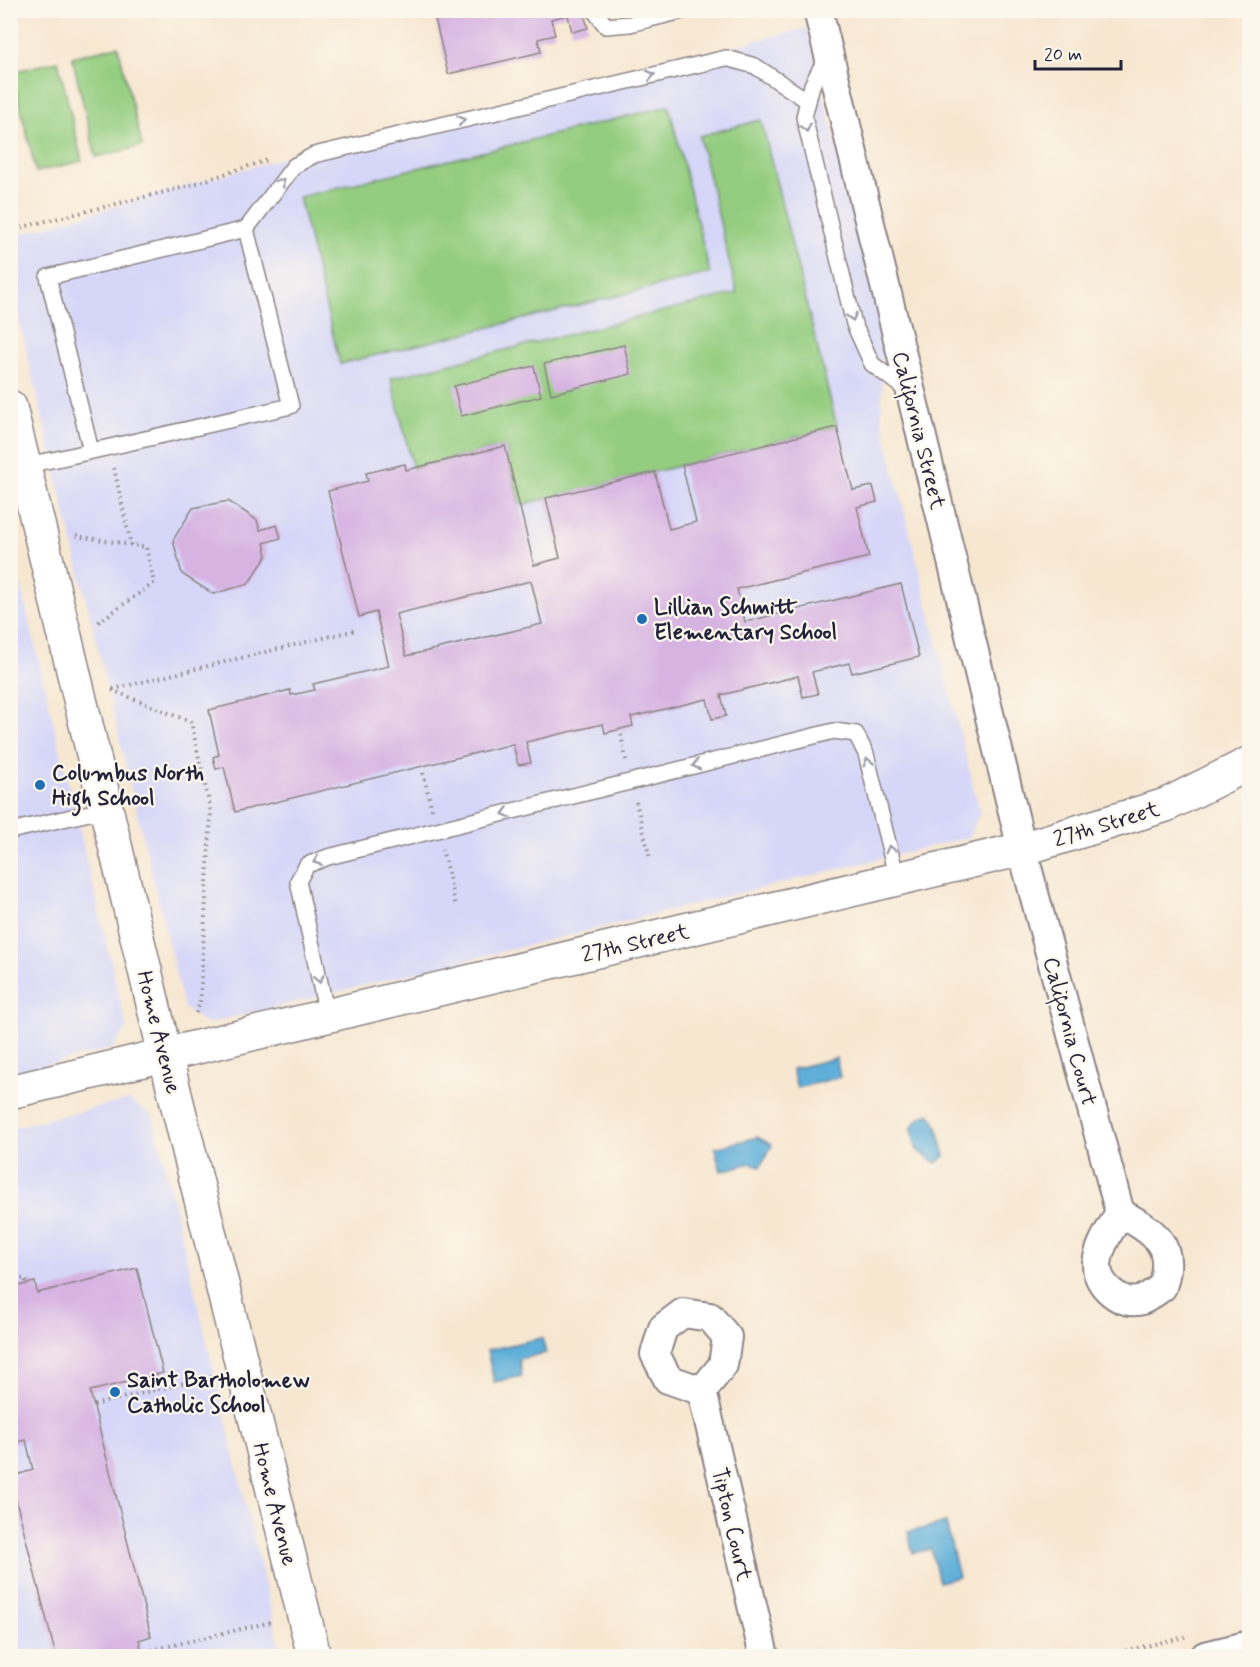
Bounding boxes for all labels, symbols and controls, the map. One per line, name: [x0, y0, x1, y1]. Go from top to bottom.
scale bar: [1035, 33, 1120, 71]
text: 20 m: [1044, 43, 1082, 67]
one-way arrow: [646, 70, 656, 83]
one-way arrow: [456, 115, 466, 128]
one-way arrow: [799, 122, 812, 132]
one-way arrow: [274, 178, 285, 189]
one-way arrow: [845, 312, 858, 322]
street label: California Street: [883, 349, 951, 513]
place label: Lillian Schmitt Elementary School: [654, 594, 837, 647]
marker: Lillian Schmitt Elementary School: [635, 612, 649, 626]
one-way arrow: [863, 757, 875, 768]
one-way arrow: [691, 758, 701, 771]
place label: Columbus North High School: [52, 760, 204, 817]
marker: Columbus North High School: [33, 778, 47, 792]
street label: 27th Street: [1050, 796, 1163, 854]
one-way arrow: [502, 805, 512, 818]
one-way arrow: [884, 844, 897, 854]
one-way arrow: [313, 854, 324, 866]
street label: 27th Street: [579, 918, 692, 970]
street label: California Court: [1034, 954, 1102, 1110]
street label: Home Avenue: [129, 968, 187, 1097]
one-way arrow: [312, 973, 325, 983]
place label: Saint Bartholomew Catholic School: [127, 1367, 310, 1420]
marker: Saint Bartholomew Catholic School: [108, 1385, 122, 1399]
street label: Home Avenue: [245, 1440, 303, 1569]
street label: Tipton Court: [704, 1465, 758, 1584]

